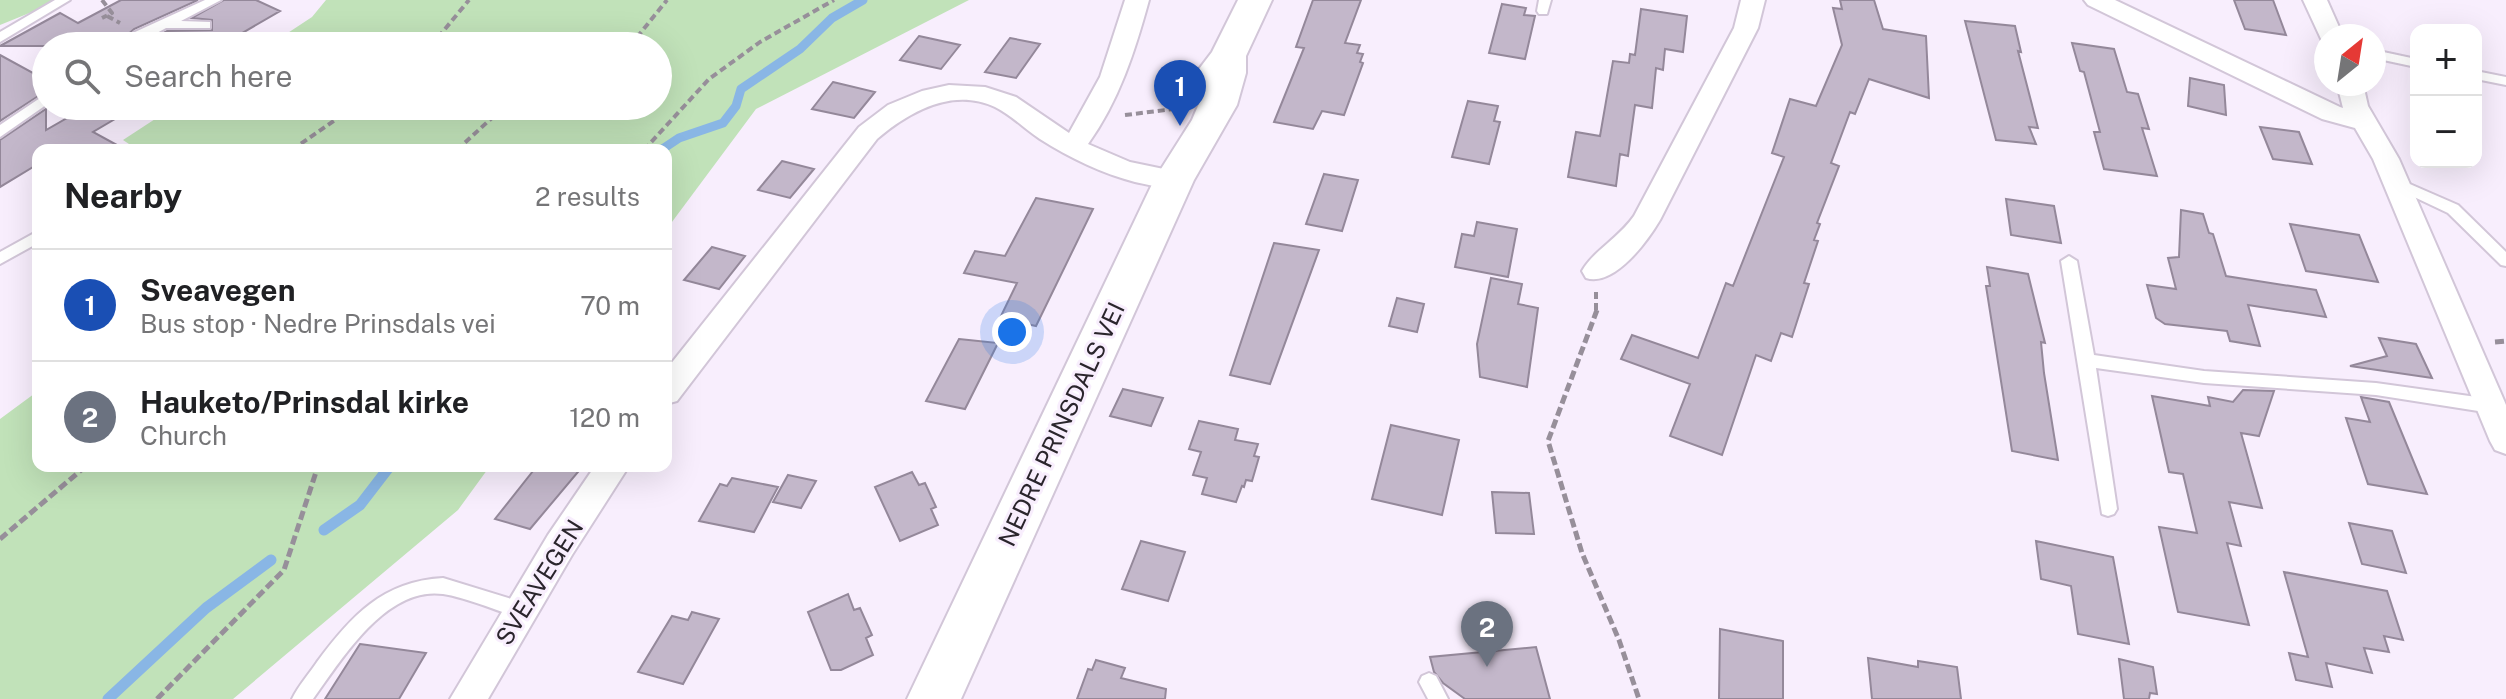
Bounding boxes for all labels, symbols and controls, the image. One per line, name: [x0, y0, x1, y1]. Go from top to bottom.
north arrow: [2314, 24, 2386, 96]
map controls: [2410, 24, 2482, 168]
button: +: [2410, 24, 2482, 96]
search box: [32, 32, 672, 120]
icon: search: [60, 54, 104, 98]
text: Search here: [124, 58, 292, 94]
pin: 1: [1154, 60, 1206, 126]
button: −: [2410, 96, 2482, 168]
text: Nearby: [64, 176, 182, 216]
text: 2 results: [535, 181, 640, 212]
text: Sveavegen: [140, 272, 295, 308]
text: 1: [84, 290, 96, 321]
text: 70 m: [580, 290, 640, 321]
street label: NEDRE PRINSDALS VEI: [992, 298, 1130, 550]
text: Bus stop · Nedre Prinsdals vei: [140, 308, 496, 339]
your location: [992, 312, 1032, 352]
text: Hauketo/Prinsdal kirke: [140, 384, 469, 420]
text: 2: [82, 402, 98, 433]
text: 120 m: [569, 402, 640, 433]
text: Church: [140, 420, 227, 451]
street label: SVEAVEGEN: [489, 514, 589, 650]
pin: 2: [1461, 601, 1513, 667]

